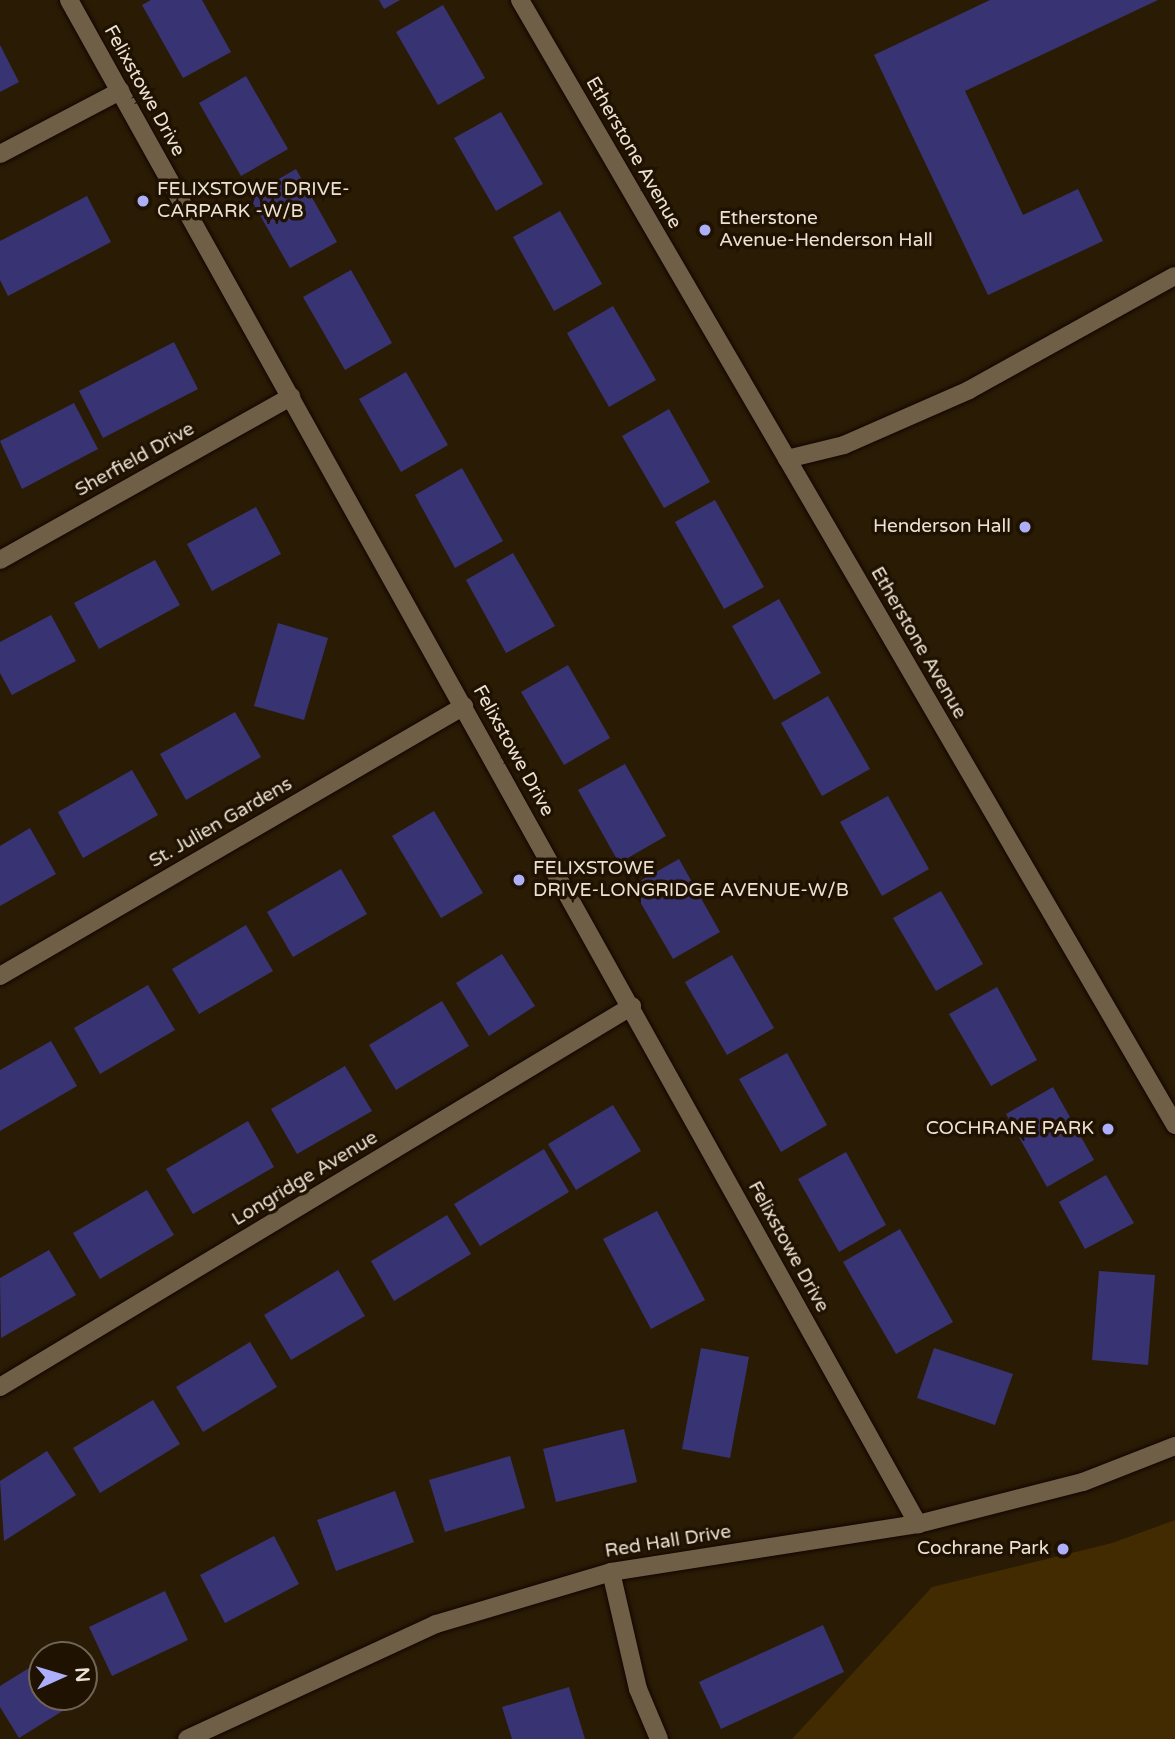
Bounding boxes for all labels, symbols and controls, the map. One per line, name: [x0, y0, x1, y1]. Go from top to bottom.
street label: Felixstowe Drive: [99, 22, 189, 160]
street label: Etherstone Avenue: [580, 73, 686, 233]
place label: FELIXSTOWE DRIVE- CARPARK -W/B: [157, 179, 350, 223]
marker: FELIXSTOWE DRIVE- CARPARK -W/B: [135, 193, 151, 209]
place label: Etherstone Avenue-Henderson Hall: [719, 208, 933, 252]
marker: Etherstone Avenue-Henderson Hall: [697, 222, 713, 238]
street label: Sherfield Drive: [72, 418, 198, 502]
place label: Henderson Hall: [873, 516, 1011, 538]
marker: Henderson Hall: [1017, 519, 1033, 535]
street label: Etherstone Avenue: [865, 563, 971, 723]
street label: Felixstowe Drive: [468, 682, 558, 820]
street label: St. Julien Gardens: [146, 773, 296, 873]
place label: FELIXSTOWE DRIVE-LONGRIDGE AVENUE-W/B: [533, 858, 849, 902]
marker: FELIXSTOWE DRIVE-LONGRIDGE AVENUE-W/B: [511, 872, 527, 888]
place label: COCHRANE PARK: [926, 1118, 1094, 1140]
marker: COCHRANE PARK: [1100, 1121, 1116, 1137]
street label: Longridge Avenue: [228, 1127, 382, 1231]
street label: Felixstowe Drive: [743, 1178, 833, 1316]
street label: Red Hall Drive: [603, 1521, 733, 1563]
place label: Cochrane Park: [917, 1538, 1049, 1560]
marker: Cochrane Park: [1055, 1541, 1071, 1557]
north arrow: [28, 1641, 98, 1711]
text: N: [70, 1666, 93, 1683]

